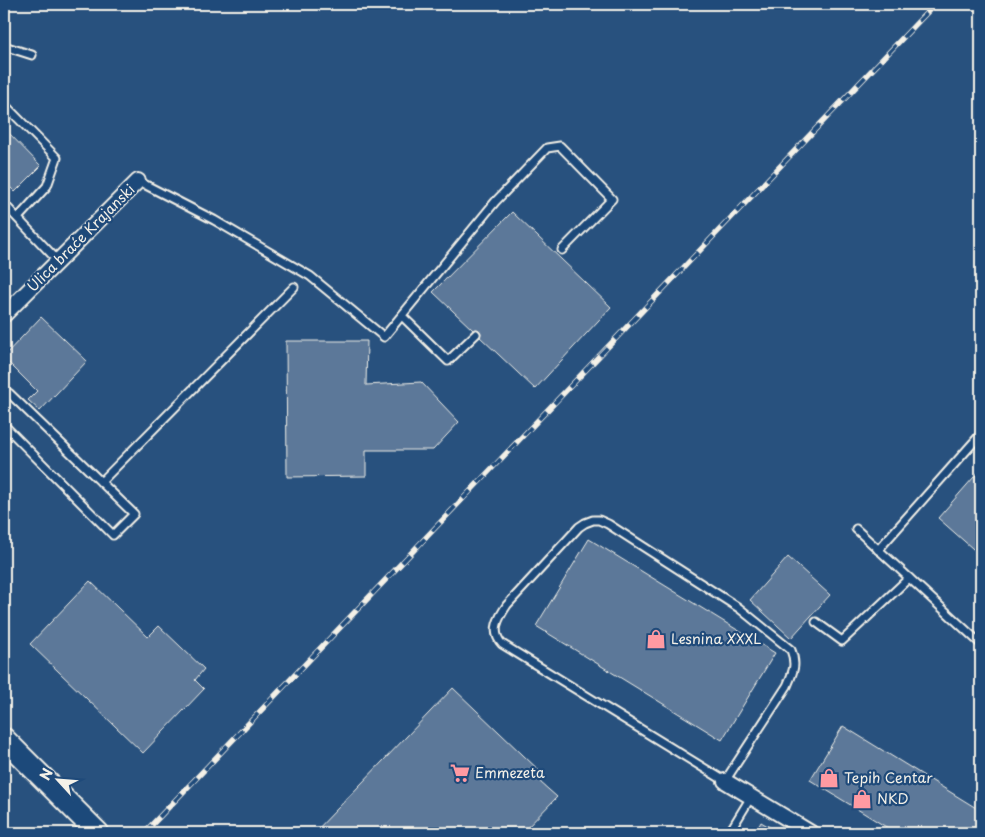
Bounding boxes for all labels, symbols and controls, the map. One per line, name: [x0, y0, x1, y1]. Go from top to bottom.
street label: Ulica braće Krajanski: [22, 179, 139, 296]
shop icon: Lesnina XXXL: [645, 628, 667, 650]
place label: Lesnina XXXL: [671, 628, 761, 649]
north arrow: [32, 754, 82, 804]
supermarket icon: Emmezeta: [449, 762, 471, 784]
place label: Emmezeta: [475, 762, 545, 783]
text: N: [34, 764, 58, 784]
shop icon: Tepih Centar: [818, 767, 840, 789]
place label: Tepih Centar: [844, 767, 933, 788]
shop icon: NKD: [851, 788, 873, 810]
place label: NKD: [877, 788, 909, 809]

